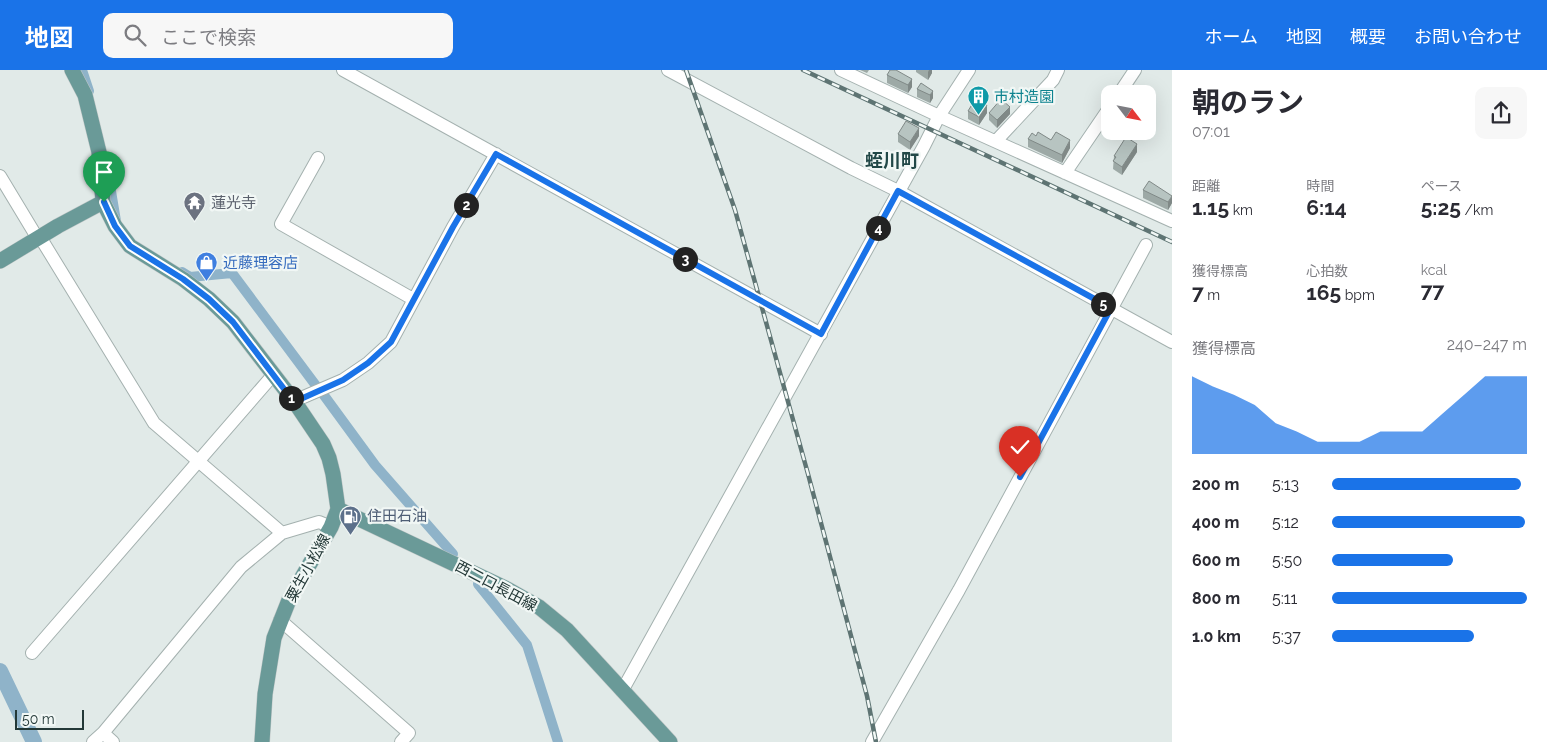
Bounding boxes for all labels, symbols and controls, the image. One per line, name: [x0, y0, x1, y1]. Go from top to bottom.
search box: [103, 13, 453, 58]
icon: search: [121, 21, 149, 49]
text: 地図: [25, 23, 73, 52]
text: ここで検索: [161, 26, 256, 48]
text: ホーム: [1205, 26, 1258, 47]
text: 地図: [1286, 26, 1322, 47]
text: 概要: [1350, 26, 1386, 47]
text: お問い合わせ: [1414, 26, 1522, 47]
building icon: 市村造園: [966, 85, 990, 116]
north arrow: [1101, 85, 1156, 140]
map controls: [1101, 85, 1156, 140]
text: 朝のラン: [1192, 86, 1304, 119]
button: share: [1475, 87, 1527, 139]
place label: 市村造園: [994, 88, 1054, 106]
text: 07:01: [1192, 122, 1230, 141]
district label: 蛭川町: [865, 150, 919, 171]
pin: [83, 151, 125, 202]
icon: arrive: [90, 158, 118, 186]
text: 距離: [1192, 178, 1220, 194]
text: 時間: [1306, 178, 1334, 194]
text: ペース: [1421, 178, 1462, 194]
temple icon: 蓮光寺: [183, 191, 207, 222]
pin: 2: [454, 192, 478, 218]
place label: 蓮光寺: [211, 194, 256, 212]
text: 1.15: [1192, 195, 1229, 220]
text: 6:14: [1306, 195, 1347, 220]
text: 5:25: [1421, 195, 1461, 220]
text: 2: [463, 197, 470, 213]
text: km: [1229, 202, 1253, 218]
text: /km: [1461, 202, 1493, 218]
pin: 4: [866, 216, 890, 240]
text: 4: [875, 220, 883, 236]
pin: 3: [672, 246, 698, 272]
shop icon: 近藤理容店: [195, 251, 219, 282]
text: 3: [682, 251, 689, 267]
place label: 近藤理容店: [223, 254, 298, 272]
text: kcal: [1421, 262, 1447, 278]
text: 獲得標高: [1192, 263, 1248, 279]
text: 心拍数: [1306, 263, 1348, 279]
text: 77: [1421, 278, 1444, 303]
text: 7: [1192, 280, 1204, 305]
text: 165: [1306, 280, 1341, 305]
text: m: [1204, 287, 1220, 303]
text: bpm: [1341, 287, 1375, 303]
pin: 5: [1090, 292, 1116, 316]
text: 5: [1100, 296, 1107, 312]
text: 240–247 m: [1447, 335, 1527, 354]
text: 獲得標高: [1192, 339, 1256, 358]
pin: 1: [278, 386, 304, 410]
text: 1: [288, 390, 295, 406]
pin: [999, 426, 1041, 477]
icon: check: [1006, 433, 1034, 461]
text: 200 m: [1192, 475, 1239, 494]
text: 5:13: [1272, 475, 1299, 494]
fuel station icon: 住田石油: [339, 504, 363, 535]
place label: 住田石油: [367, 507, 427, 525]
text: 400 m: [1192, 513, 1240, 532]
text: 5:12: [1272, 513, 1299, 532]
street label: 粟生小松線: [282, 531, 334, 605]
text: 600 m: [1192, 551, 1240, 570]
text: 5:50: [1272, 551, 1302, 570]
street label: 西二口長田線: [452, 557, 540, 615]
text: 800 m: [1192, 589, 1240, 608]
text: 5:11: [1272, 589, 1297, 608]
text: 1.0 km: [1192, 627, 1241, 646]
text: 5:37: [1272, 627, 1301, 646]
scale bar: [15, 707, 84, 730]
text: 50 m: [22, 711, 55, 727]

